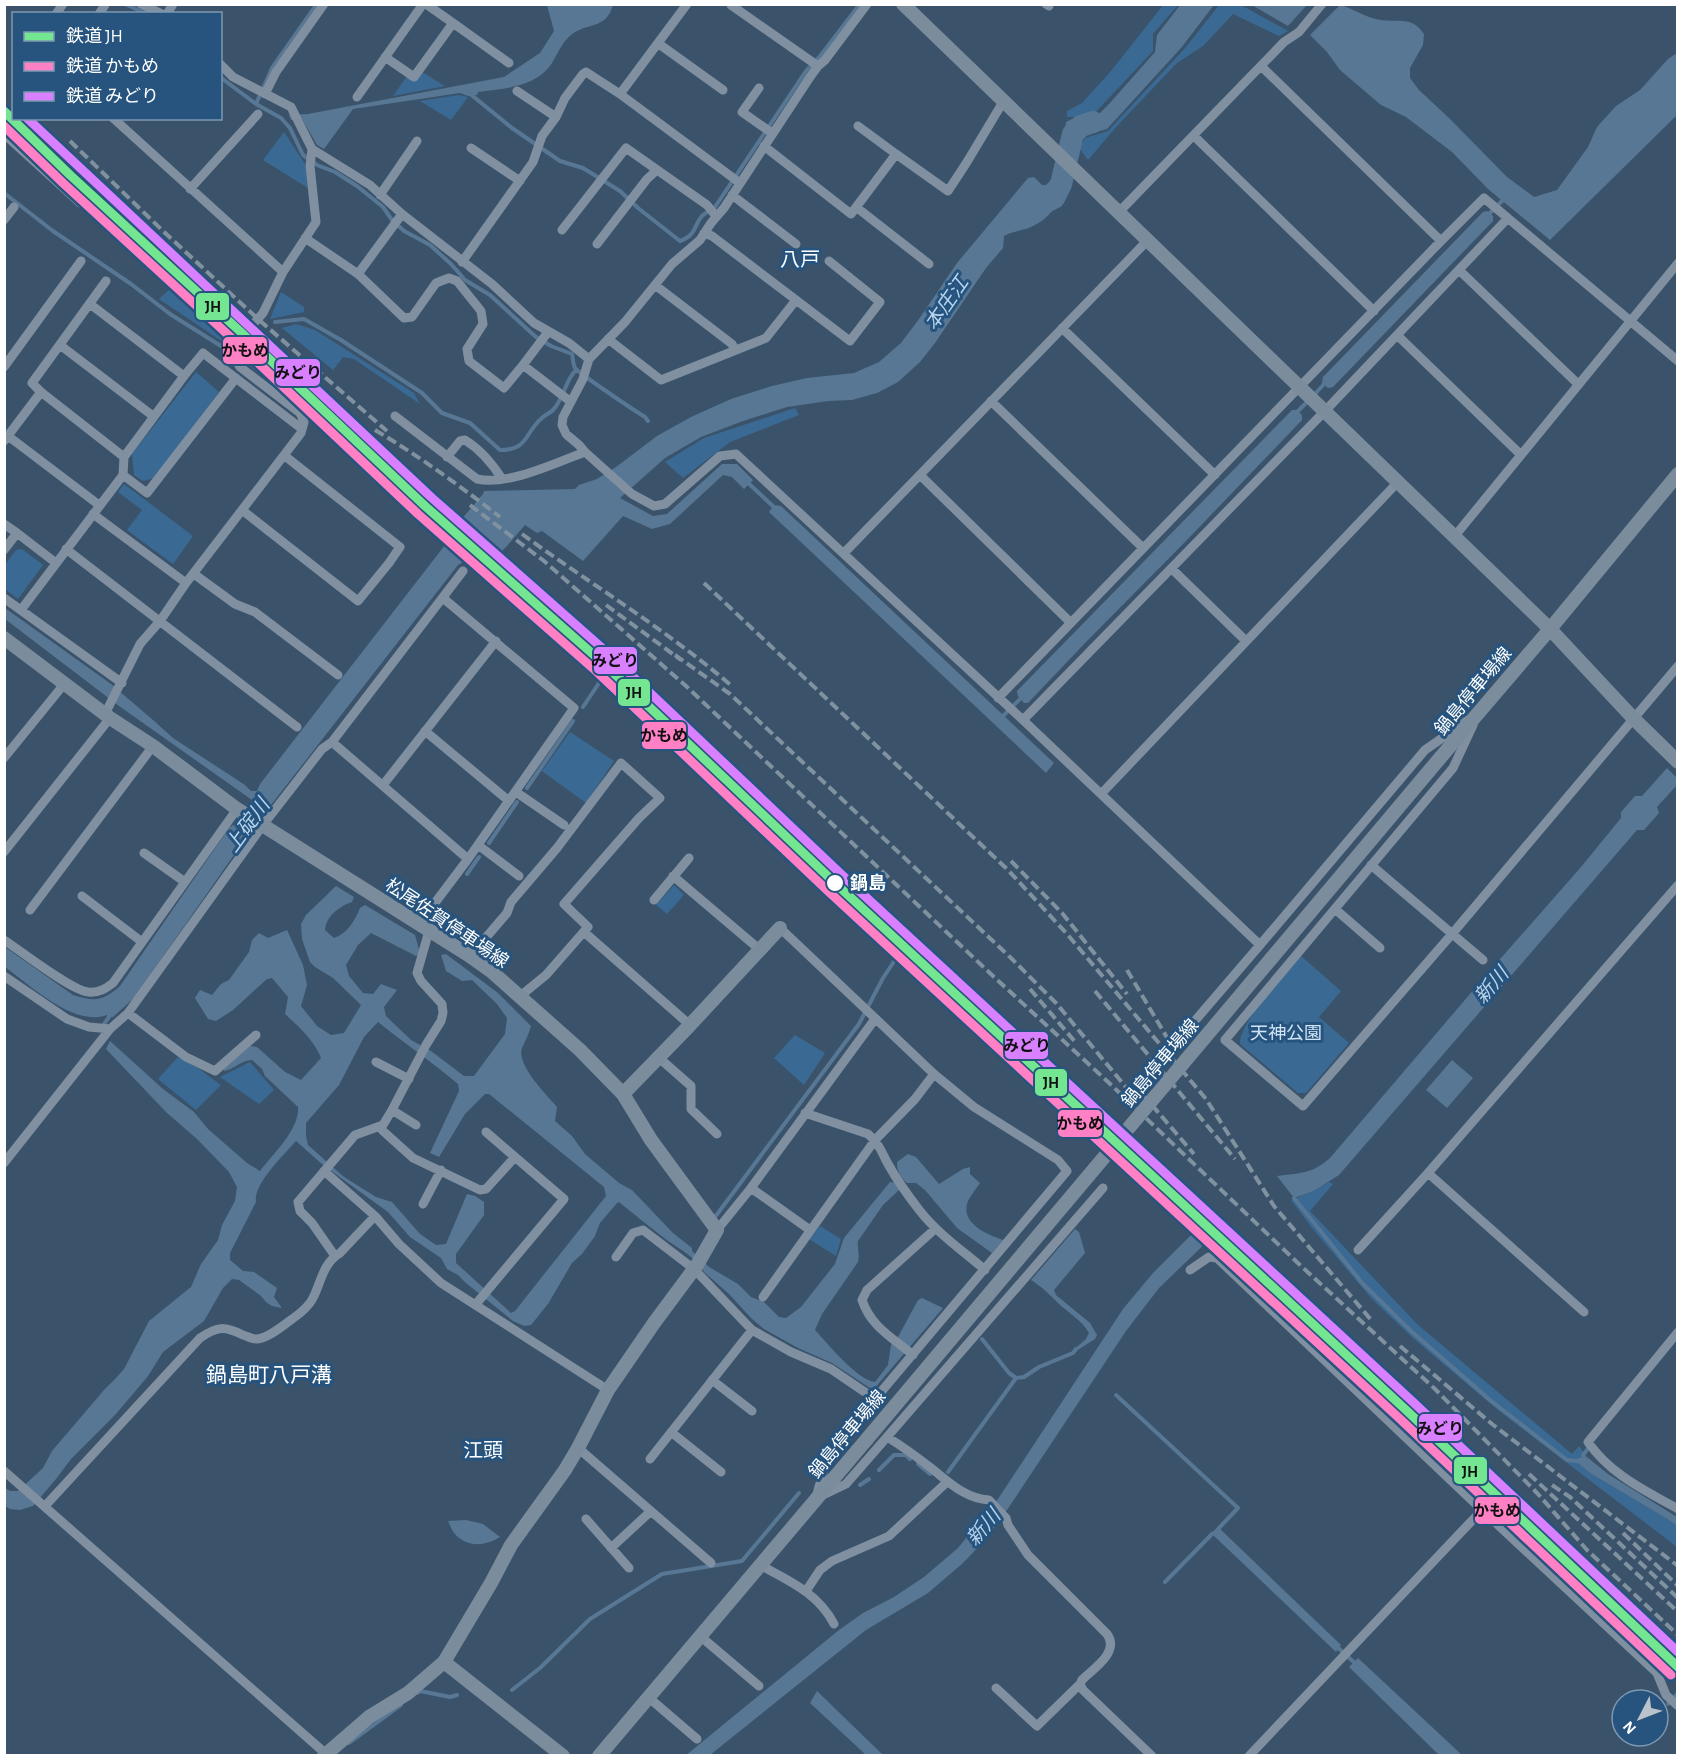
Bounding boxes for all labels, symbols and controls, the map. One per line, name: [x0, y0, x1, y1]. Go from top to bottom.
legend: [12, 12, 222, 120]
text: 鉄道 JH: [66, 26, 123, 46]
text: 鉄道 かもめ: [66, 56, 159, 76]
text: 鉄道 みどり: [66, 86, 159, 106]
district label: 八戸: [780, 250, 820, 270]
water label: 本庄江: [921, 271, 973, 334]
line badge: JH: [195, 292, 230, 321]
text: JH: [205, 299, 221, 315]
line badge: かもめ: [222, 336, 268, 365]
text: かもめ: [221, 342, 269, 359]
line badge: みどり: [275, 358, 321, 387]
text: みどり: [274, 364, 322, 381]
street label: 鍋島停車場線: [1431, 643, 1515, 739]
line badge: みどり: [593, 646, 638, 675]
text: みどり: [591, 652, 639, 669]
line badge: JH: [617, 678, 651, 707]
text: JH: [626, 685, 642, 701]
line badge: かもめ: [641, 721, 687, 750]
text: かもめ: [640, 727, 688, 744]
water label: 上碇川: [221, 793, 275, 856]
marker: 鍋島: [825, 873, 845, 893]
place label: 鍋島: [850, 873, 886, 893]
street label: 松尾佐賀停車場線: [382, 874, 512, 972]
water label: 新川: [1470, 962, 1514, 1007]
street label: 鍋島停車場線: [1118, 1015, 1202, 1111]
park label: 天神公園: [1250, 1024, 1322, 1043]
line badge: みどり: [1004, 1031, 1049, 1060]
text: みどり: [1003, 1037, 1051, 1054]
line badge: JH: [1034, 1068, 1068, 1097]
text: JH: [1043, 1075, 1059, 1091]
line badge: かもめ: [1057, 1109, 1103, 1138]
text: かもめ: [1056, 1115, 1104, 1132]
district label: 鍋島町八戸溝: [206, 1364, 332, 1386]
street label: 鍋島停車場線: [805, 1386, 889, 1482]
line badge: みどり: [1418, 1413, 1463, 1442]
text: みどり: [1416, 1420, 1464, 1437]
district label: 江頭: [463, 1440, 503, 1461]
line badge: JH: [1453, 1456, 1488, 1485]
text: JH: [1462, 1464, 1478, 1480]
line badge: かもめ: [1474, 1496, 1520, 1525]
text: かもめ: [1473, 1502, 1521, 1519]
water label: 新川: [962, 1504, 1006, 1549]
north arrow: [1610, 1688, 1670, 1748]
text: N: [1620, 1718, 1639, 1737]

